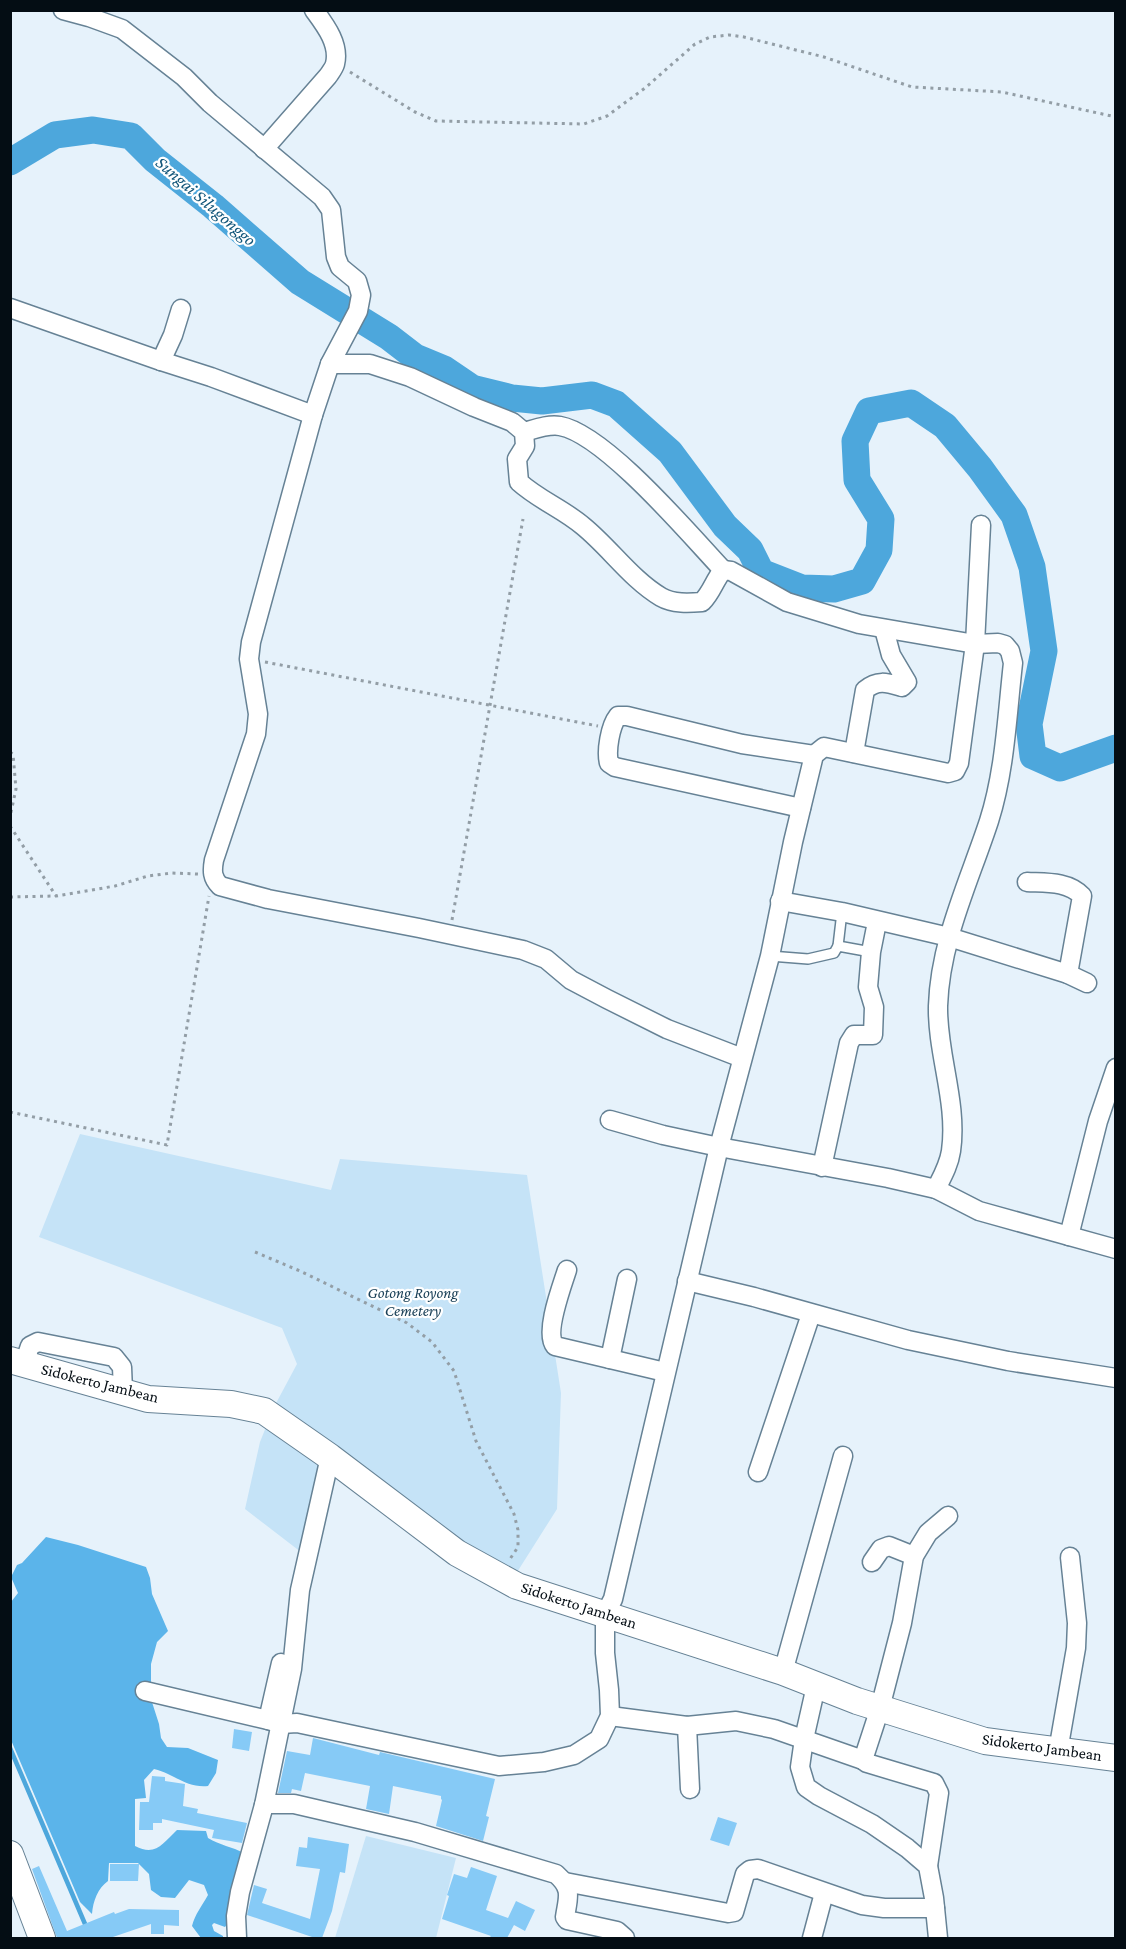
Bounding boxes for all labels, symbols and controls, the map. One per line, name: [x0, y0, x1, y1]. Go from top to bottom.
water label: Sungai Silugonggo: [152, 152, 260, 250]
park label: Gotong Royong Cemetery: [368, 1284, 459, 1320]
street label: Sidokerto Jambean: [39, 1360, 161, 1407]
street label: Sidokerto Jambean: [519, 1578, 639, 1633]
street label: Sidokerto Jambean: [981, 1730, 1103, 1765]

